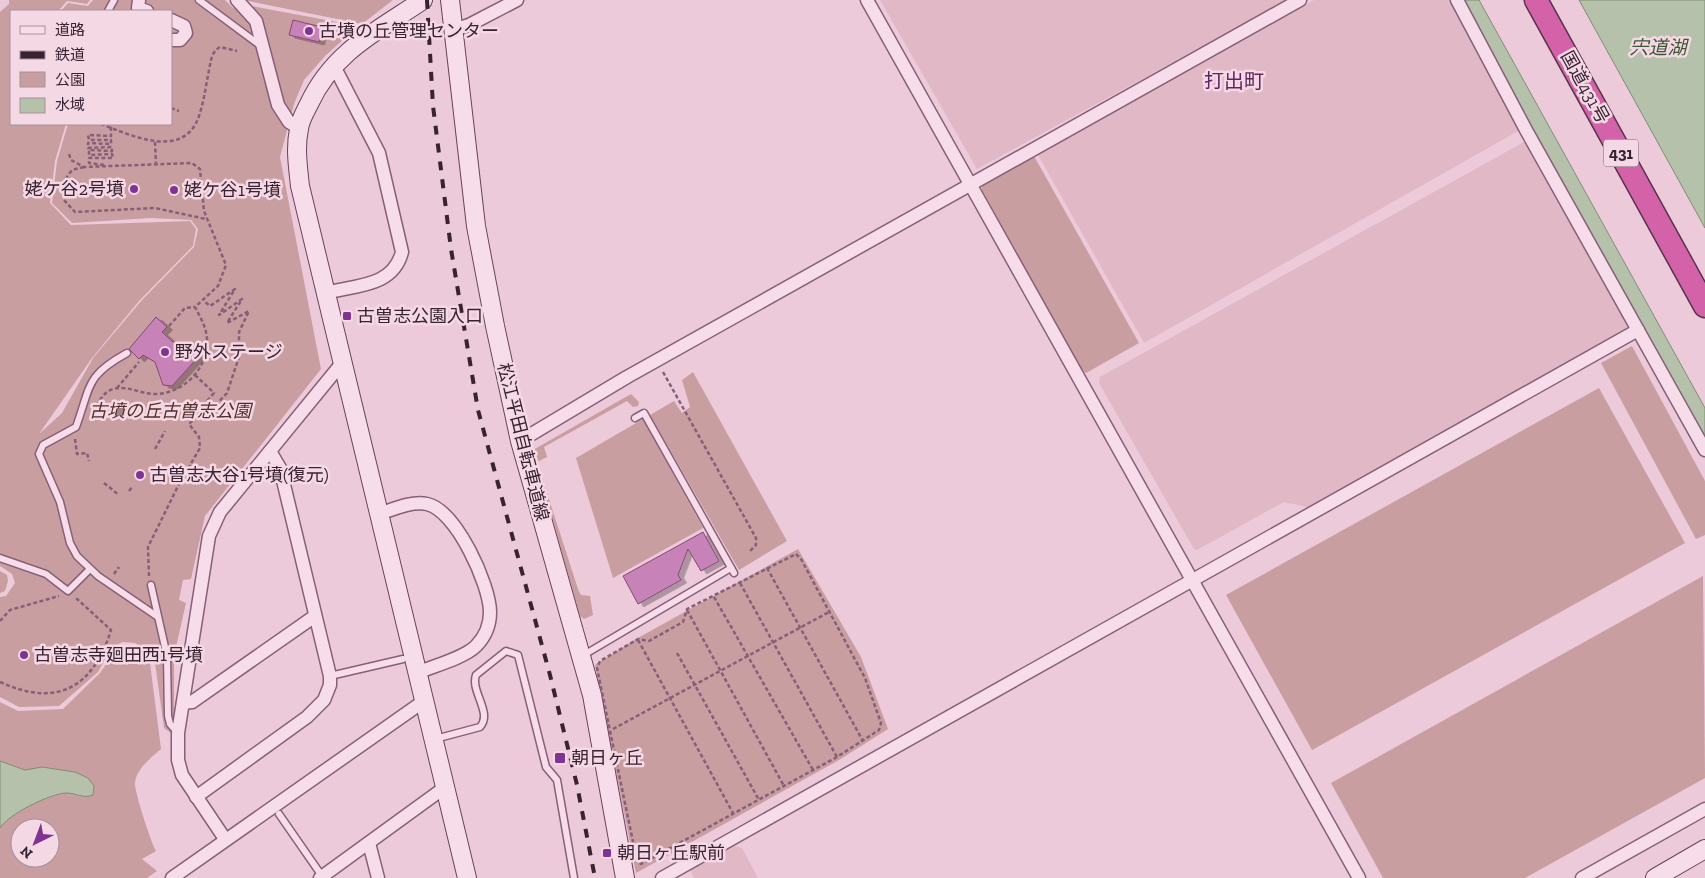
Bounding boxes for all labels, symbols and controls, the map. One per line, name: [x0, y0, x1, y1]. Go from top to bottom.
legend: [10, 10, 172, 125]
place label: 古墳の丘管理センター: [319, 20, 499, 42]
text: 道路: [55, 21, 85, 39]
marker: 古墳の丘管理センター: [303, 25, 315, 37]
water label: 宍道湖: [1629, 36, 1689, 59]
text: 鉄道: [55, 46, 85, 64]
street label: 国道431号: [1556, 47, 1614, 127]
district label: 打出町: [1204, 69, 1264, 93]
text: 公園: [55, 71, 85, 89]
text: 水域: [55, 96, 85, 114]
road number: 431: [1604, 140, 1638, 167]
place label: 姥ケ谷2号墳: [25, 178, 124, 200]
place label: 姥ケ谷1号墳: [184, 179, 281, 201]
marker: 姥ケ谷2号墳: [128, 183, 140, 195]
marker: 姥ケ谷1号墳: [168, 184, 180, 196]
place label: 古曽志公園入口: [357, 305, 483, 327]
marker: 古曽志公園入口: [341, 310, 353, 322]
place label: 野外ステージ: [175, 341, 283, 363]
marker: 野外ステージ: [159, 346, 171, 358]
street label: 松江平田自転車道線: [493, 361, 553, 523]
park label: 古墳の丘古曽志公園: [89, 400, 254, 422]
place label: 古曽志大谷1号墳(復元): [150, 464, 329, 486]
marker: 古曽志大谷1号墳(復元): [134, 469, 146, 481]
place label: 古曽志寺廻田西1号墳: [34, 644, 203, 666]
marker: 古曽志寺廻田西1号墳: [18, 649, 30, 661]
place label: 朝日ヶ丘: [571, 747, 643, 769]
marker: 朝日ヶ丘: [553, 751, 567, 765]
north arrow: [10, 818, 60, 868]
text: N: [17, 842, 36, 862]
place label: 朝日ヶ丘駅前: [617, 842, 725, 864]
marker: 朝日ヶ丘駅前: [601, 847, 613, 859]

